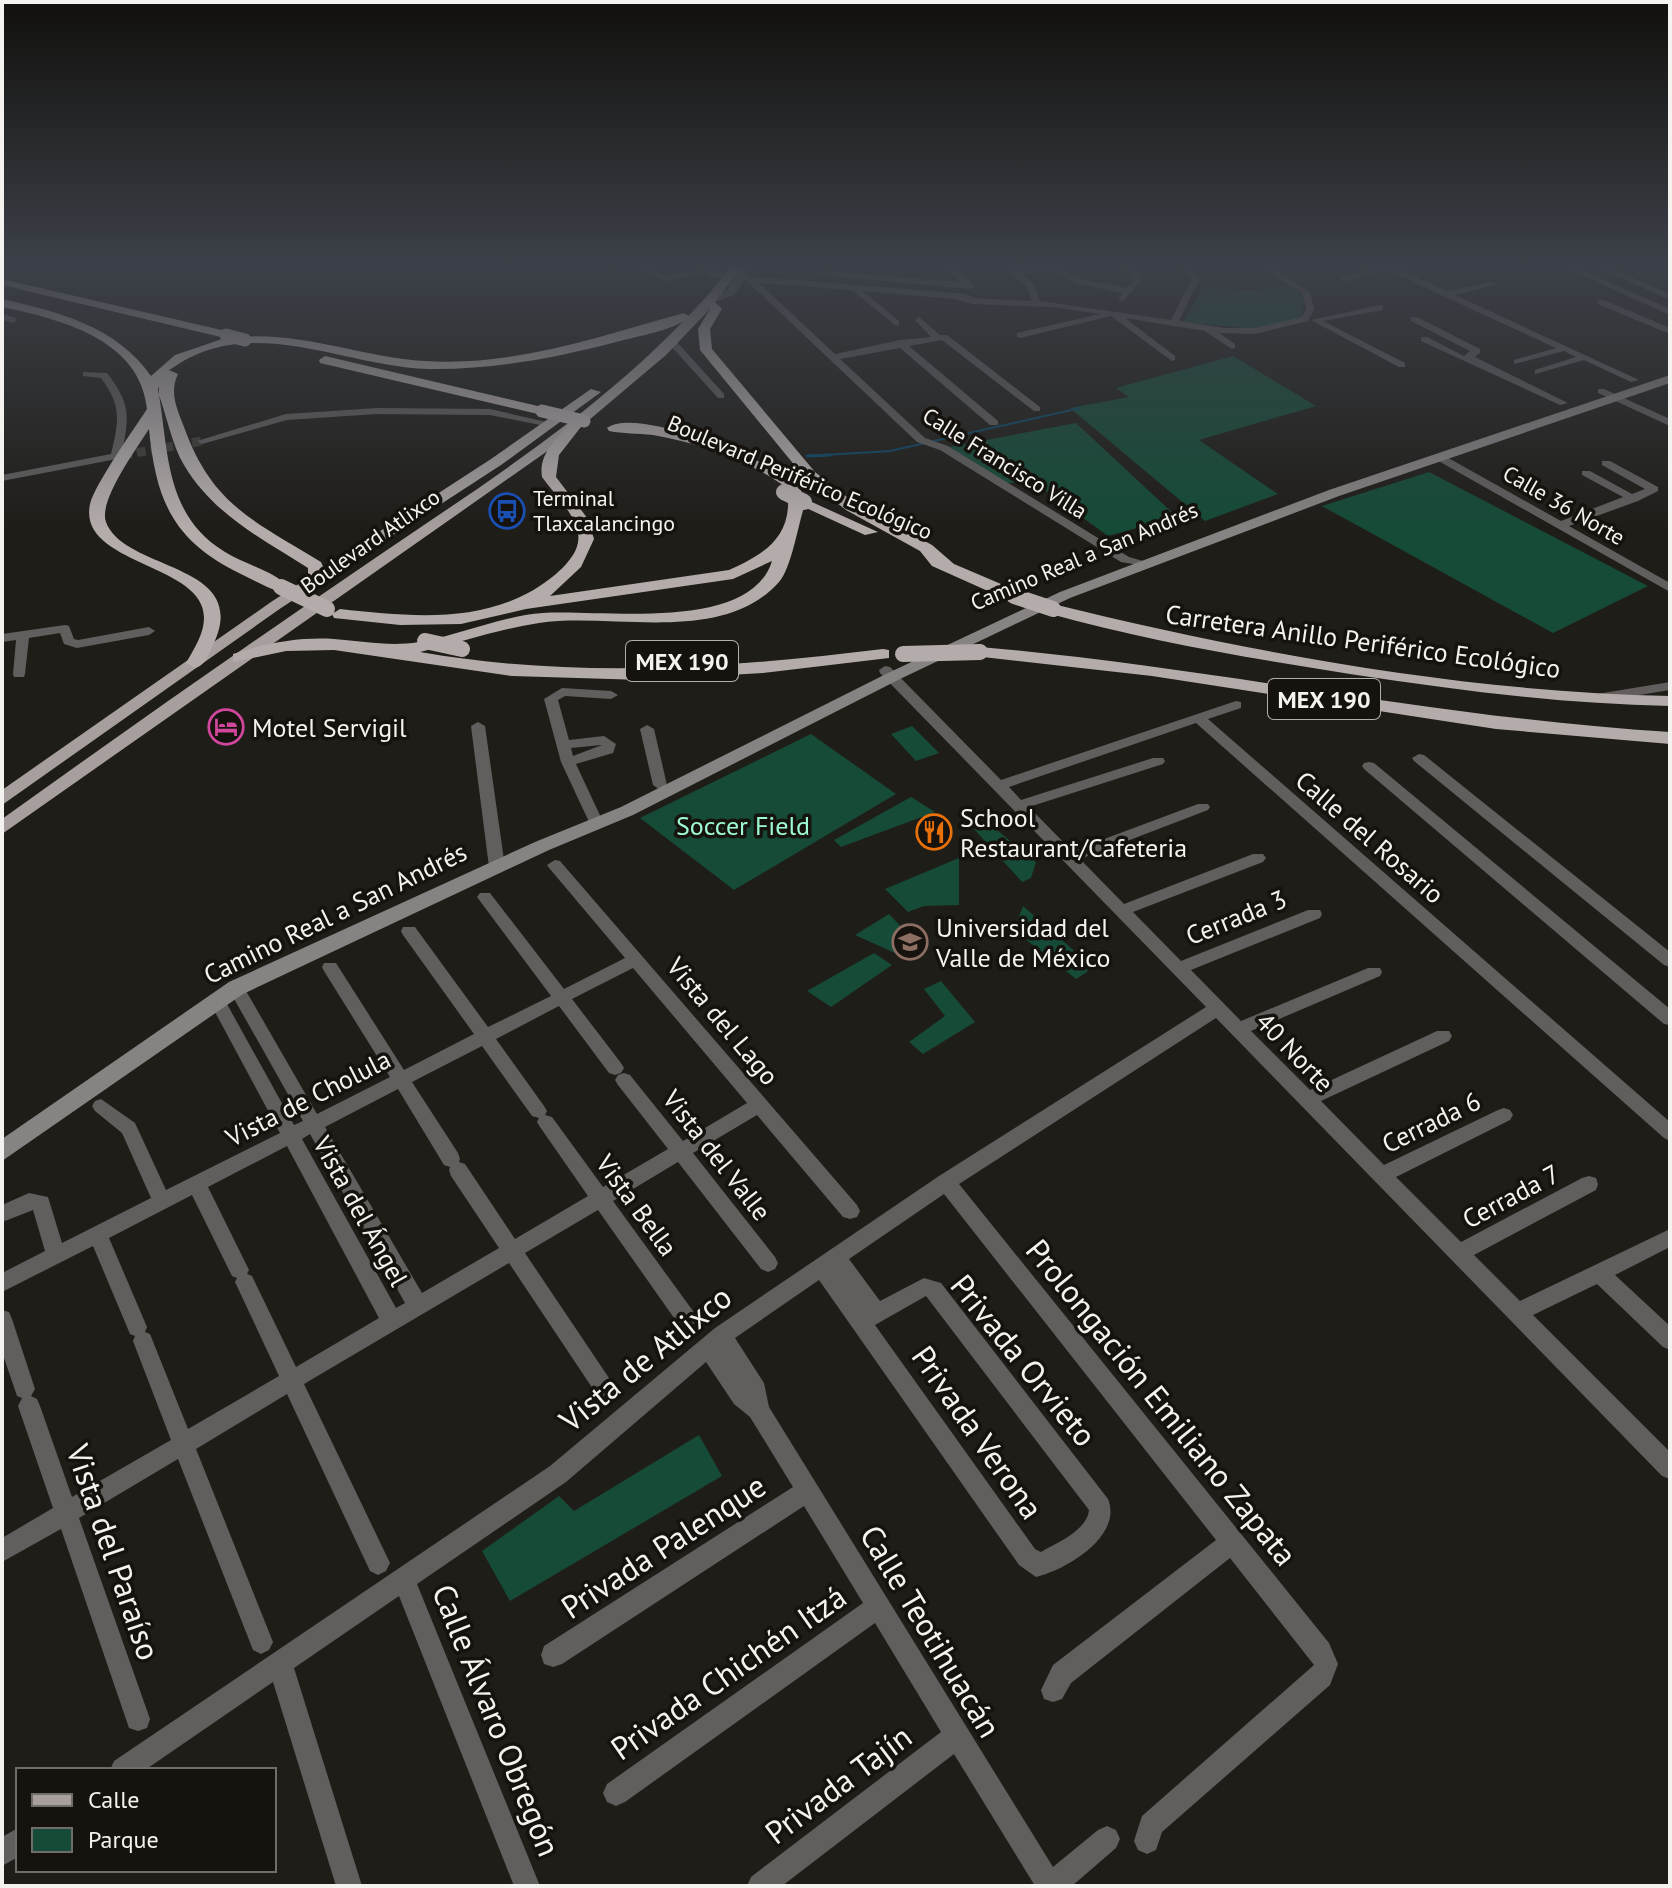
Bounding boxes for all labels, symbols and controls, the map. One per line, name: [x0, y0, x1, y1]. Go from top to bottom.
street label: Calle Francisco Villa: [918, 401, 1092, 525]
street label: Boulevard Periférico Ecológico: [663, 408, 937, 546]
street label: Calle 36 Norte: [1498, 459, 1630, 551]
street label: Boulevard Atlixco: [295, 483, 445, 599]
place label: Terminal Tlaxcalancingo: [533, 484, 675, 537]
bus stop icon: Terminal Tlaxcalancingo: [488, 492, 526, 530]
street label: Camino Real a San Andrés: [966, 495, 1202, 617]
street label: Carretera Anillo Periférico Ecológico: [1163, 597, 1563, 685]
road number: MEX 190: [626, 641, 738, 681]
road number: MEX 190: [1268, 679, 1380, 719]
hotel icon: Motel Servigil: [207, 708, 245, 746]
place label: Motel Servigil: [252, 711, 407, 744]
street label: Calle del Rosario: [1289, 763, 1451, 911]
place label: School Restaurant/Cafeteria: [960, 801, 1187, 864]
park label: Soccer Field: [676, 809, 810, 842]
restaurant icon: School Restaurant/Cafeteria: [915, 813, 953, 851]
street label: Camino Real a San Andrés: [198, 835, 472, 991]
street label: Cerrada 3: [1181, 882, 1291, 952]
place label: Universidad del Valle de México: [935, 911, 1110, 974]
school or university icon: Universidad del Valle de México: [891, 923, 929, 961]
street label: Vista del Lago: [659, 950, 786, 1092]
street label: 40 Norte: [1249, 1005, 1341, 1099]
street label: Vista de Cholula: [219, 1042, 396, 1154]
street label: Vista del Valle: [655, 1082, 778, 1227]
street label: Cerrada 6: [1376, 1084, 1486, 1160]
street label: Vista del Ángel: [306, 1129, 416, 1292]
street label: Vista Bella: [588, 1147, 685, 1262]
street label: Cerrada 7: [1457, 1157, 1565, 1235]
street label: Prolongación Emiliano Zapata: [1017, 1230, 1307, 1574]
street label: Privada Orvieto: [942, 1265, 1106, 1455]
street label: Vista de Atlixco: [549, 1276, 740, 1441]
street label: Privada Verona: [903, 1337, 1053, 1527]
street label: Vista del Paraíso: [57, 1438, 171, 1665]
street label: Privada Palenque: [553, 1464, 773, 1628]
street label: Calle Teotihuacán: [851, 1517, 1011, 1745]
street label: Privada Chichén Itzá: [602, 1575, 854, 1769]
street label: Calle Álvaro Obregón: [423, 1578, 571, 1862]
street label: Privada Tajín: [756, 1715, 920, 1853]
legend: [16, 1768, 276, 1872]
text: Calle: [88, 1784, 139, 1815]
text: Parque: [88, 1824, 159, 1855]

